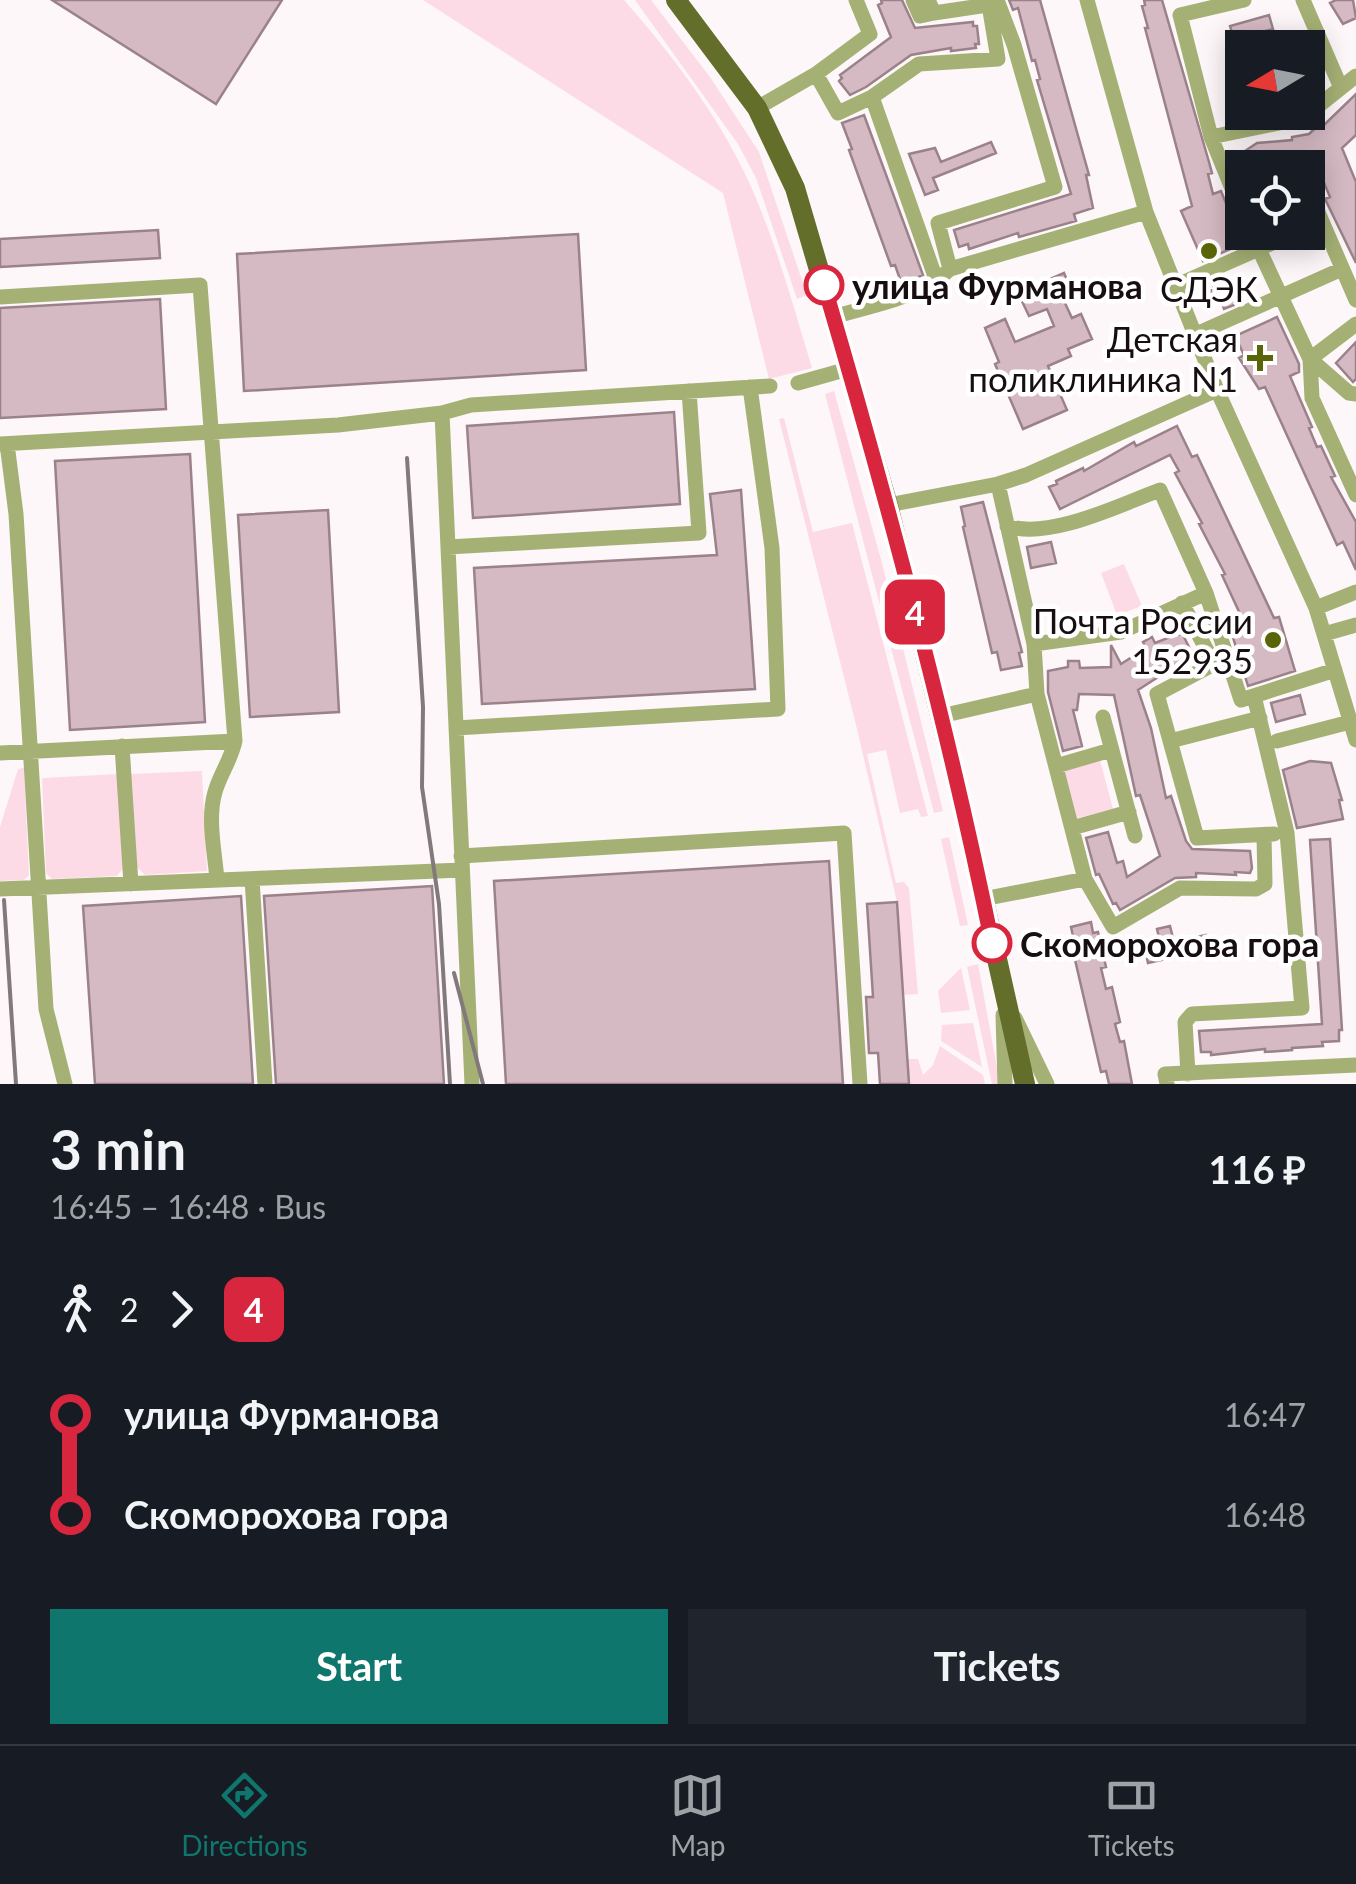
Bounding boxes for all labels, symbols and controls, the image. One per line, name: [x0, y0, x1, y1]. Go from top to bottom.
north arrow: [1225, 30, 1325, 130]
map controls: [1225, 30, 1325, 250]
button: locate: [1225, 150, 1325, 250]
marker: СДЭК: [1198, 240, 1220, 262]
place label: улица Фурманова: [852, 264, 1143, 306]
marker: улица Фурманова: [805, 266, 843, 304]
place label: СДЭК: [1160, 267, 1259, 309]
place label: Детская поликлиника N1: [968, 317, 1238, 399]
marker: Детская поликлиника N1: [1247, 345, 1273, 371]
line badge: 4: [882, 580, 948, 644]
text: 4: [905, 591, 925, 633]
place label: Почта России 152935: [1033, 599, 1253, 681]
marker: Почта России 152935: [1262, 629, 1284, 651]
place label: Скоморохова гора: [1020, 922, 1319, 964]
marker: Скоморохова гора: [973, 924, 1011, 962]
text: 3 min: [50, 1116, 186, 1182]
text: 116 ₽: [1209, 1146, 1306, 1192]
text: 16:45 – 16:48 · Bus: [50, 1187, 326, 1226]
icon: walk: [50, 1282, 105, 1337]
icon: forward: [154, 1282, 209, 1337]
text: 4: [244, 1288, 264, 1330]
text: 2: [120, 1290, 139, 1329]
text: улица Фурманова: [124, 1391, 440, 1437]
text: 16:47: [1224, 1395, 1306, 1434]
text: Скоморохова гора: [124, 1491, 449, 1537]
text: 16:48: [1224, 1495, 1306, 1534]
button: Start: [50, 1609, 668, 1724]
button: Tickets: [688, 1609, 1306, 1724]
tab: Directions: [181, 1768, 308, 1862]
tab: Map: [670, 1768, 725, 1862]
tab: Tickets: [1088, 1768, 1175, 1862]

